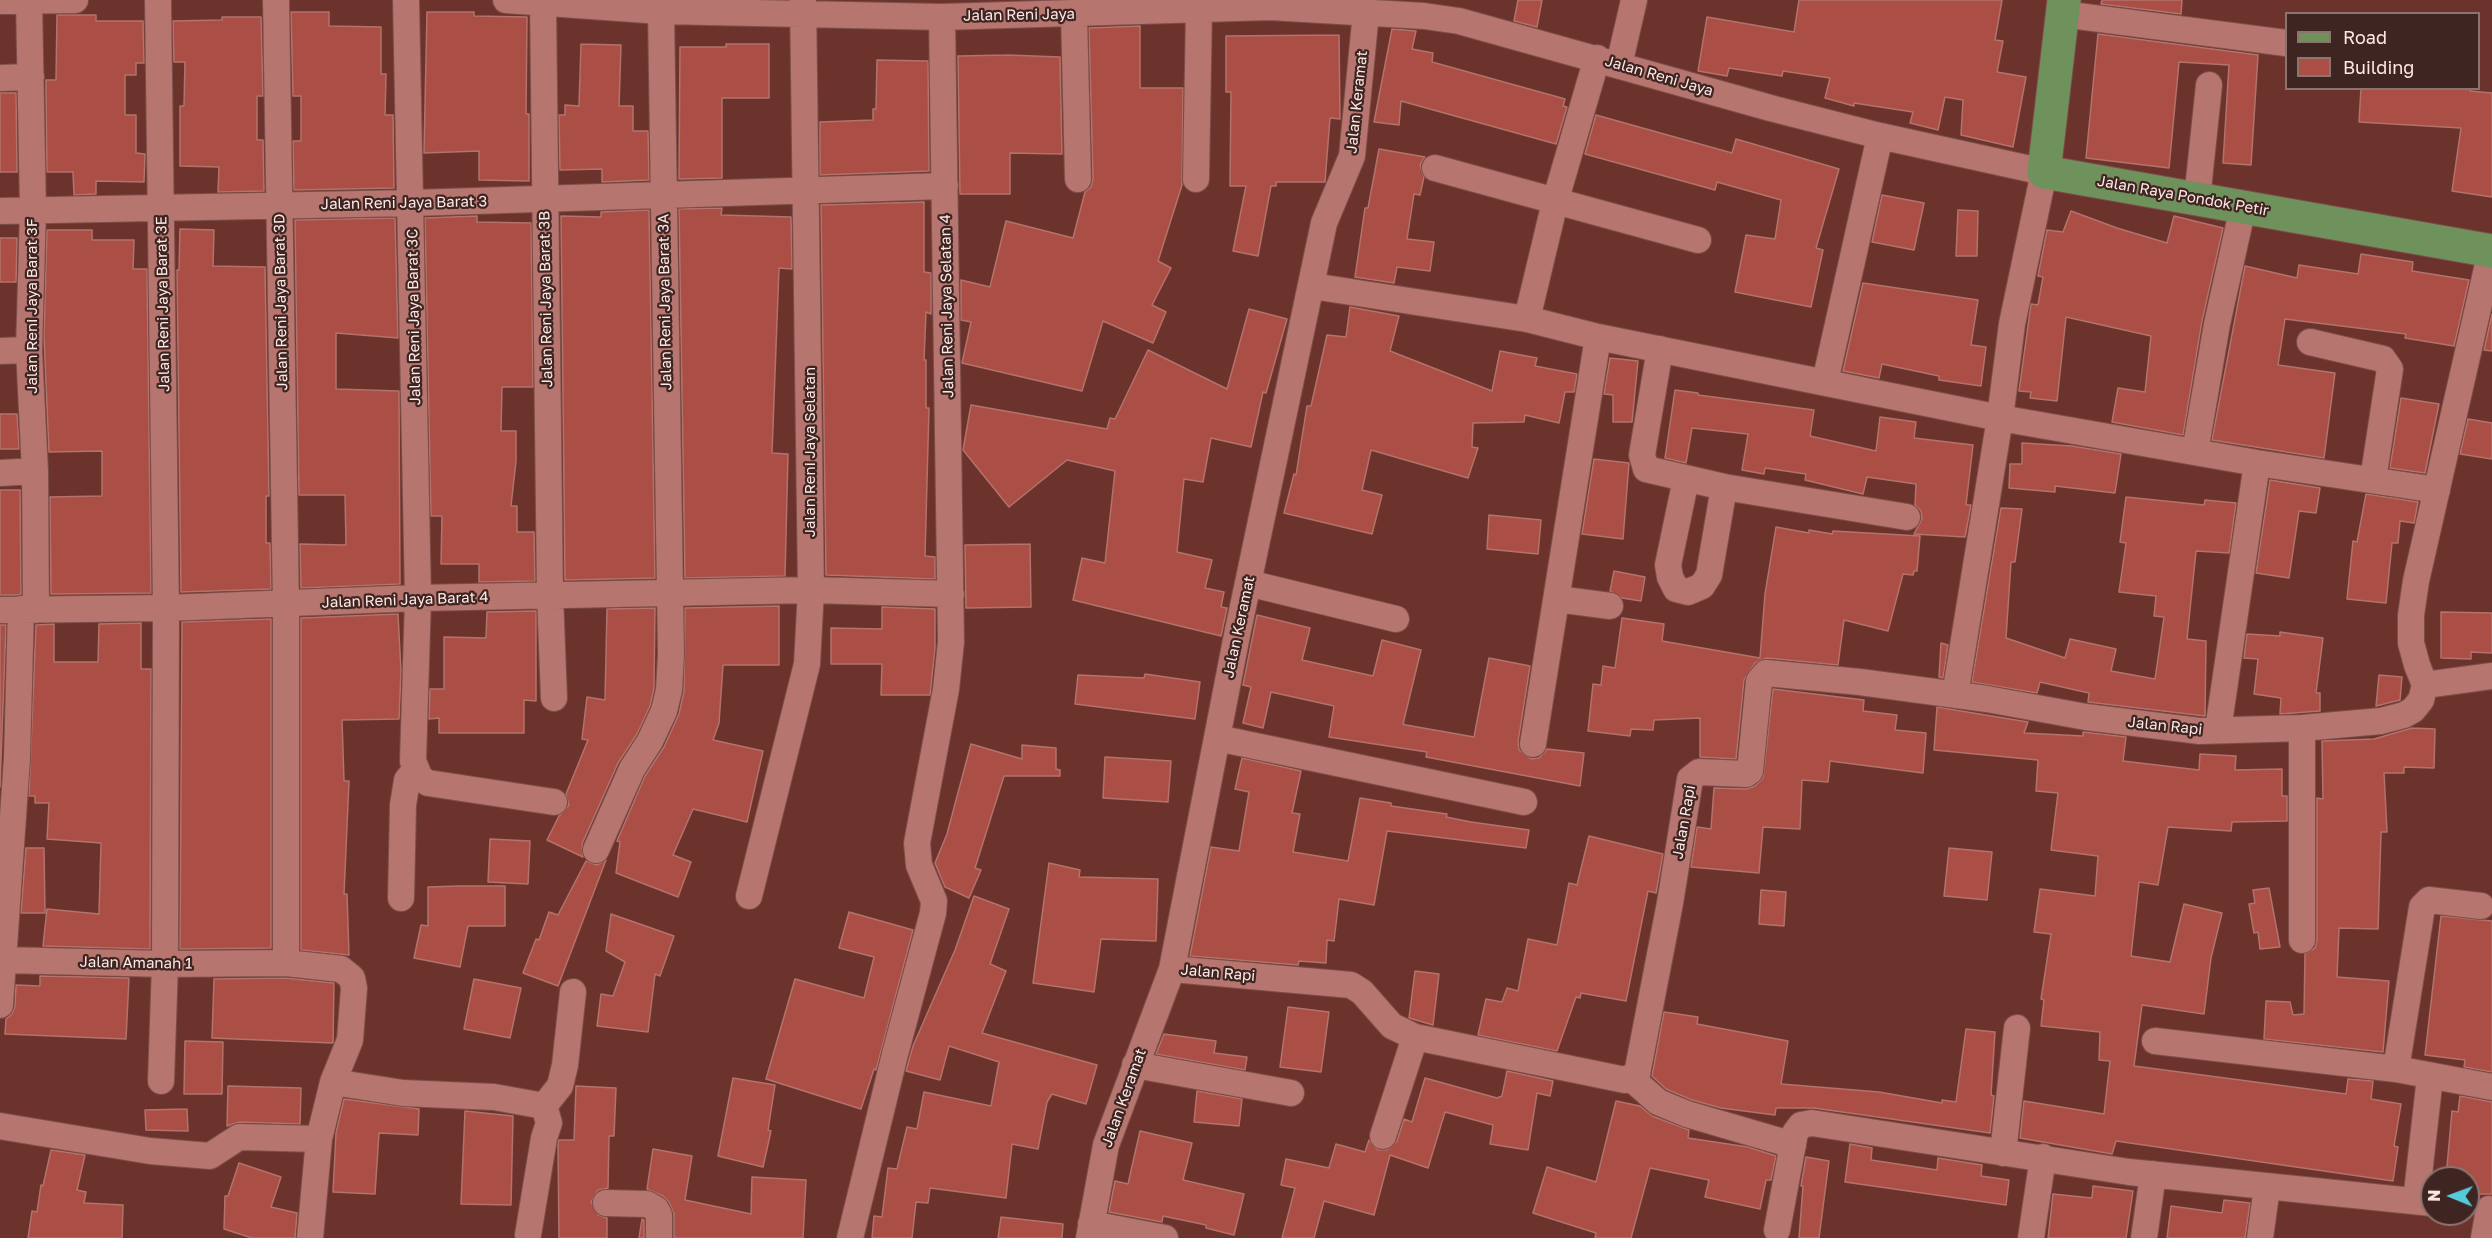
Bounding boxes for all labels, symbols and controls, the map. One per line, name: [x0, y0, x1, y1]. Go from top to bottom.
street label: Jalan Reni Jaya: [963, 5, 1075, 25]
legend: [2285, 12, 2480, 90]
text: Road: [2343, 26, 2387, 48]
street label: Jalan Keramat: [1343, 50, 1371, 154]
street label: Jalan Reni Jaya: [1603, 52, 1715, 100]
text: Building: [2343, 56, 2414, 78]
street label: Jalan Raya Pondok Petir: [2096, 172, 2270, 220]
street label: Jalan Reni Jaya Barat 3: [321, 193, 487, 213]
street label: Jalan Reni Jaya Barat 3B: [535, 211, 557, 387]
street label: Jalan Reni Jaya Barat 3D: [270, 213, 292, 391]
street label: Jalan Reni Jaya Barat 3A: [654, 214, 676, 390]
street label: Jalan Reni Jaya Selatan 4: [936, 214, 958, 398]
street label: Jalan Reni Jaya Barat 3E: [152, 216, 174, 392]
street label: Jalan Reni Jaya Barat 3F: [23, 218, 41, 394]
street label: Jalan Reni Jaya Barat 3C: [403, 228, 425, 406]
street label: Jalan Reni Jaya Selatan: [801, 367, 819, 537]
street label: Jalan Keramat: [1219, 574, 1259, 680]
street label: Jalan Reni Jaya Barat 4: [321, 588, 489, 612]
street label: Jalan Rapi: [2127, 713, 2203, 739]
street label: Jalan Rapi: [1669, 784, 1699, 860]
street label: Jalan Amanah 1: [79, 953, 193, 973]
street label: Jalan Rapi: [1180, 961, 1256, 985]
street label: Jalan Keramat: [1098, 1046, 1150, 1150]
north arrow: [2420, 1166, 2480, 1226]
text: N: [2424, 1189, 2444, 1202]

